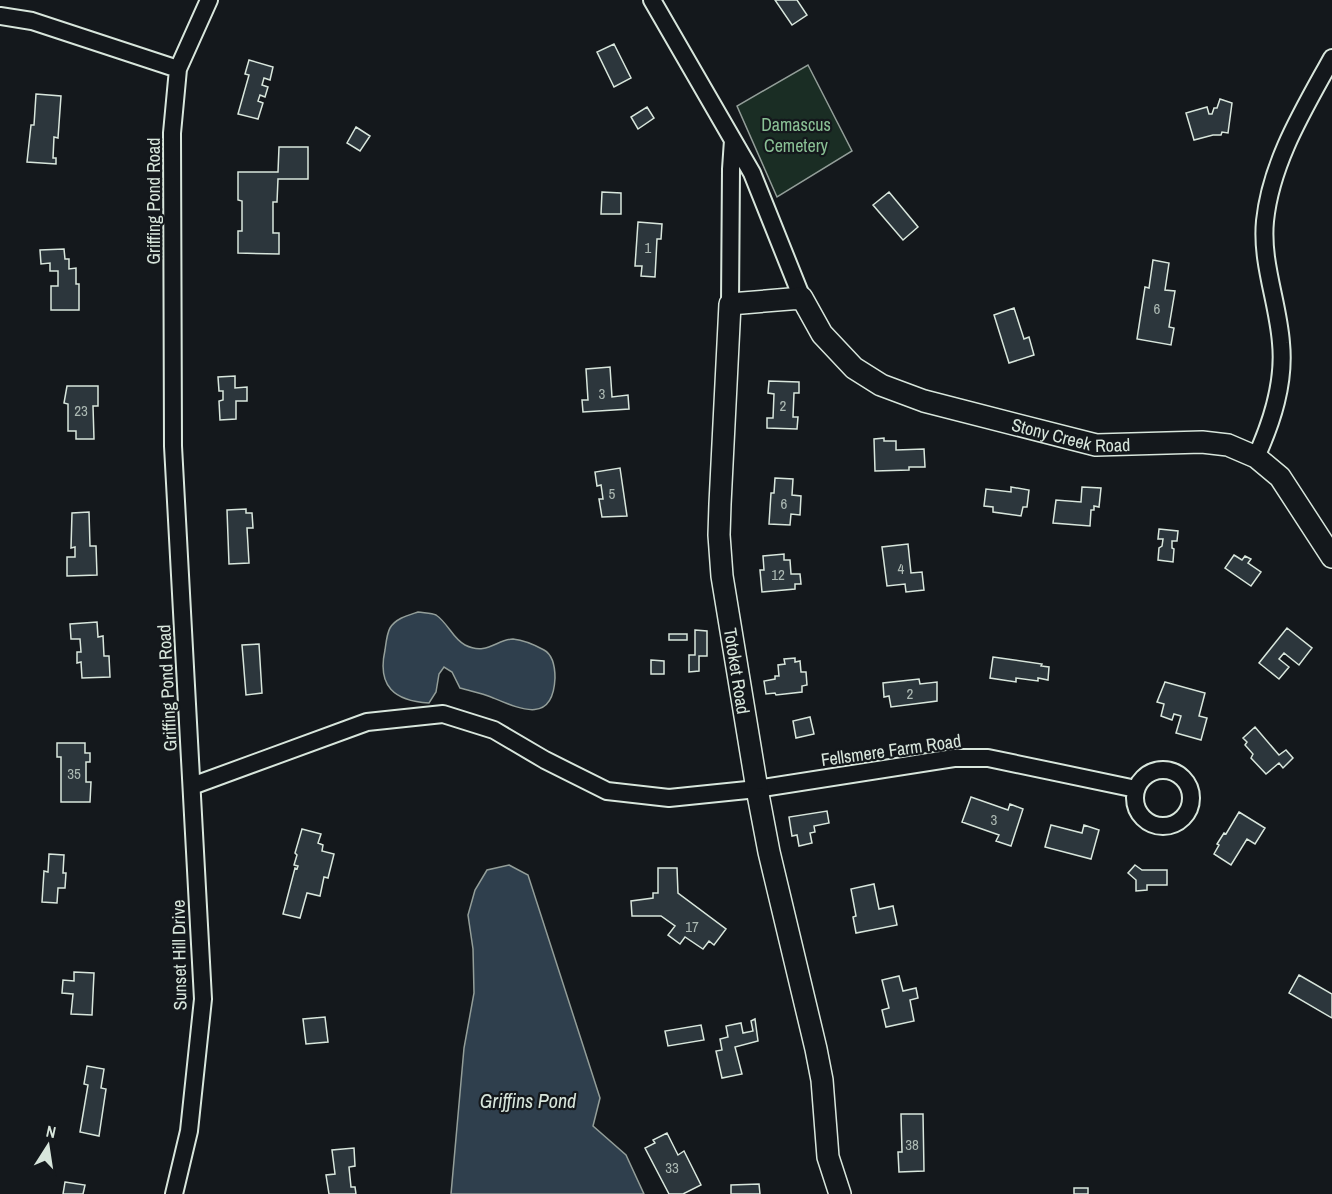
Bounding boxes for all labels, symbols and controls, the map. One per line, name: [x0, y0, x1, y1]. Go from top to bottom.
park label: Damascus Cemetery: [761, 112, 831, 158]
street label: Griffing Pond Road: [141, 138, 166, 264]
house number: 1: [645, 237, 652, 258]
house number: 6: [1154, 298, 1161, 319]
house number: 3: [599, 383, 606, 404]
house number: 2: [780, 395, 787, 416]
house number: 23: [74, 400, 88, 421]
street label: Stony Creek Road: [1009, 411, 1131, 458]
house number: 5: [609, 483, 616, 504]
house number: 6: [781, 493, 788, 514]
house number: 4: [898, 558, 905, 579]
house number: 12: [771, 564, 785, 585]
street label: Griffing Pond Road: [151, 624, 183, 752]
street label: Totoket Road: [718, 626, 756, 716]
house number: 2: [907, 683, 914, 704]
street label: Fellsmere Farm Road: [819, 728, 963, 772]
house number: 35: [67, 763, 81, 784]
house number: 3: [991, 809, 998, 830]
street label: Sunset Hill Drive: [166, 899, 192, 1011]
house number: 17: [685, 916, 699, 937]
water label: Griffins Pond: [480, 1087, 577, 1114]
north arrow: [18, 1116, 78, 1176]
text: N: [44, 1120, 58, 1143]
house number: 38: [905, 1134, 919, 1155]
house number: 33: [665, 1157, 679, 1178]

